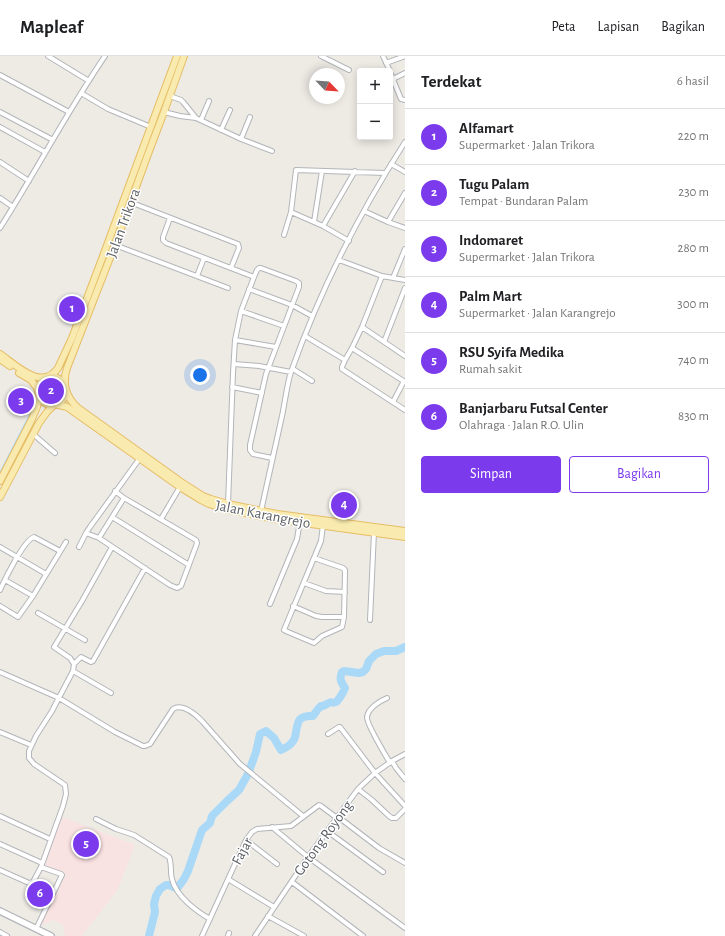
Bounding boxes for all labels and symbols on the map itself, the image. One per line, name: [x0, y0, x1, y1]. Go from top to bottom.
north arrow: [309, 68, 345, 104]
street label: Jalan Trikora: [104, 187, 143, 260]
pin: 1: [59, 294, 85, 324]
your location: [190, 365, 210, 385]
pin: 2: [38, 376, 64, 406]
pin: 3: [8, 386, 34, 416]
pin: 4: [331, 490, 357, 520]
street label: Jalan Karangrejo: [214, 498, 312, 531]
street label: Gotong Royong: [291, 797, 356, 879]
pin: 5: [73, 829, 99, 859]
street label: Fajar: [229, 835, 256, 867]
pin: 6: [27, 879, 53, 909]

